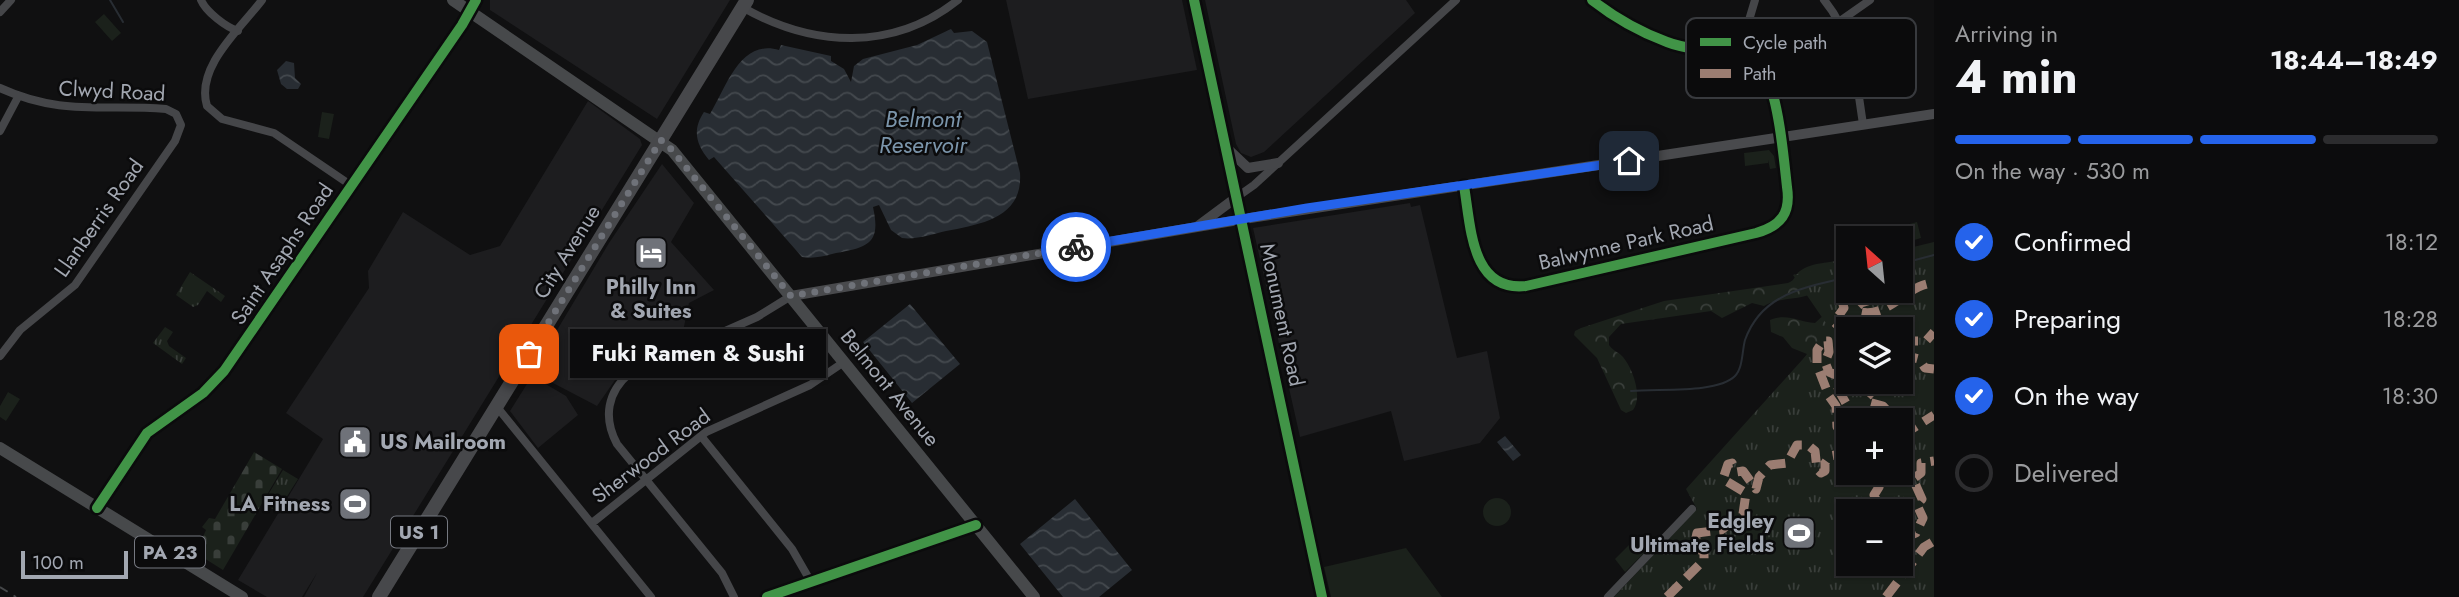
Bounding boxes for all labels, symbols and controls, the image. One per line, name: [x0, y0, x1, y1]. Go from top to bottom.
text: Arriving in: [1955, 17, 2058, 51]
legend: [1686, 18, 1916, 98]
text: Cycle path: [1743, 29, 1828, 56]
text: 18:44–18:49: [2270, 41, 2438, 79]
text: 4 min: [1955, 44, 2078, 110]
text: Path: [1743, 60, 1777, 87]
street label: Clwyd Road: [58, 73, 166, 109]
water label: Belmont Reservoir: [879, 102, 968, 162]
pin: [1599, 131, 1659, 191]
icon: home: [1610, 142, 1648, 180]
street label: Llanberris Road: [47, 153, 151, 283]
text: On the way · 530 m: [1955, 154, 2150, 188]
street label: Saint Asaphs Road: [223, 177, 341, 331]
street label: City Avenue: [526, 199, 608, 305]
street label: Balwynne Park Road: [1535, 208, 1717, 278]
courier: [1041, 212, 1111, 282]
icon: check: [1955, 223, 1993, 261]
text: Confirmed: [2014, 223, 2131, 261]
text: 18:12: [2385, 225, 2438, 259]
north arrow: [1836, 226, 1913, 303]
map controls: [1836, 226, 1913, 576]
icon: bike: [1057, 228, 1095, 266]
hotel icon: Philly Inn & Suites: [632, 234, 670, 272]
street label: Monument Road: [1252, 241, 1312, 389]
place label: Philly Inn & Suites: [606, 272, 696, 326]
icon: check: [1955, 300, 1993, 338]
text: Preparing: [2014, 300, 2121, 338]
text: 18:28: [2383, 302, 2438, 336]
button: layers: [1836, 317, 1913, 394]
street label: Belmont Avenue: [833, 323, 947, 453]
pin: [499, 324, 559, 384]
callout: Fuki Ramen & Sushi: [571, 330, 826, 378]
icon: bag: [510, 335, 548, 373]
text: Fuki Ramen & Sushi: [591, 336, 805, 370]
icon: check: [1955, 377, 1993, 415]
text: On the way: [2014, 377, 2139, 415]
text: 18:30: [2382, 379, 2438, 413]
street label: Sherwood Road: [585, 401, 717, 511]
button: +: [1836, 408, 1913, 485]
public building icon: US Mailroom: [336, 423, 374, 461]
place label: US Mailroom: [380, 427, 506, 457]
text: Delivered: [2014, 454, 2119, 492]
sports icon: LA Fitness: [336, 485, 374, 523]
place label: LA Fitness: [229, 489, 330, 519]
button: −: [1836, 499, 1913, 576]
place label: Edgley Ultimate Fields: [1630, 506, 1775, 560]
sports icon: Edgley Ultimate Fields: [1780, 514, 1818, 552]
road number: US 1: [391, 516, 447, 548]
road number: PA 23: [135, 537, 205, 568]
scale bar: [21, 548, 128, 580]
text: 100 m: [32, 549, 84, 576]

